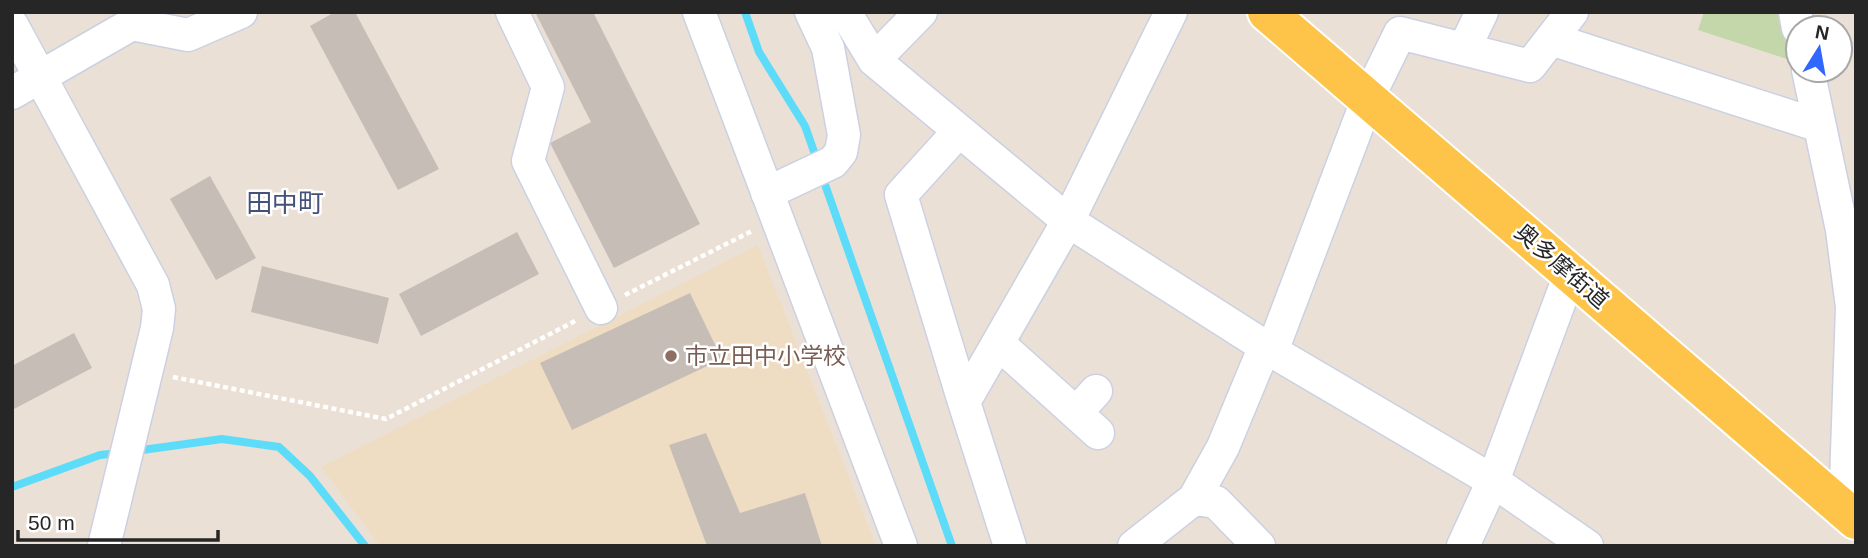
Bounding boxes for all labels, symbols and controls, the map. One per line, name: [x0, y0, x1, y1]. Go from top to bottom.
north arrow: [1784, 14, 1854, 84]
text: N: [1813, 21, 1831, 44]
district label: 田中町: [246, 188, 324, 218]
street label: 奥多摩街道: [1510, 218, 1614, 314]
place label: 市立田中小学校: [685, 343, 846, 369]
marker: 市立田中小学校: [663, 348, 679, 364]
scale bar: [18, 498, 217, 542]
text: 50 m: [28, 511, 75, 534]

